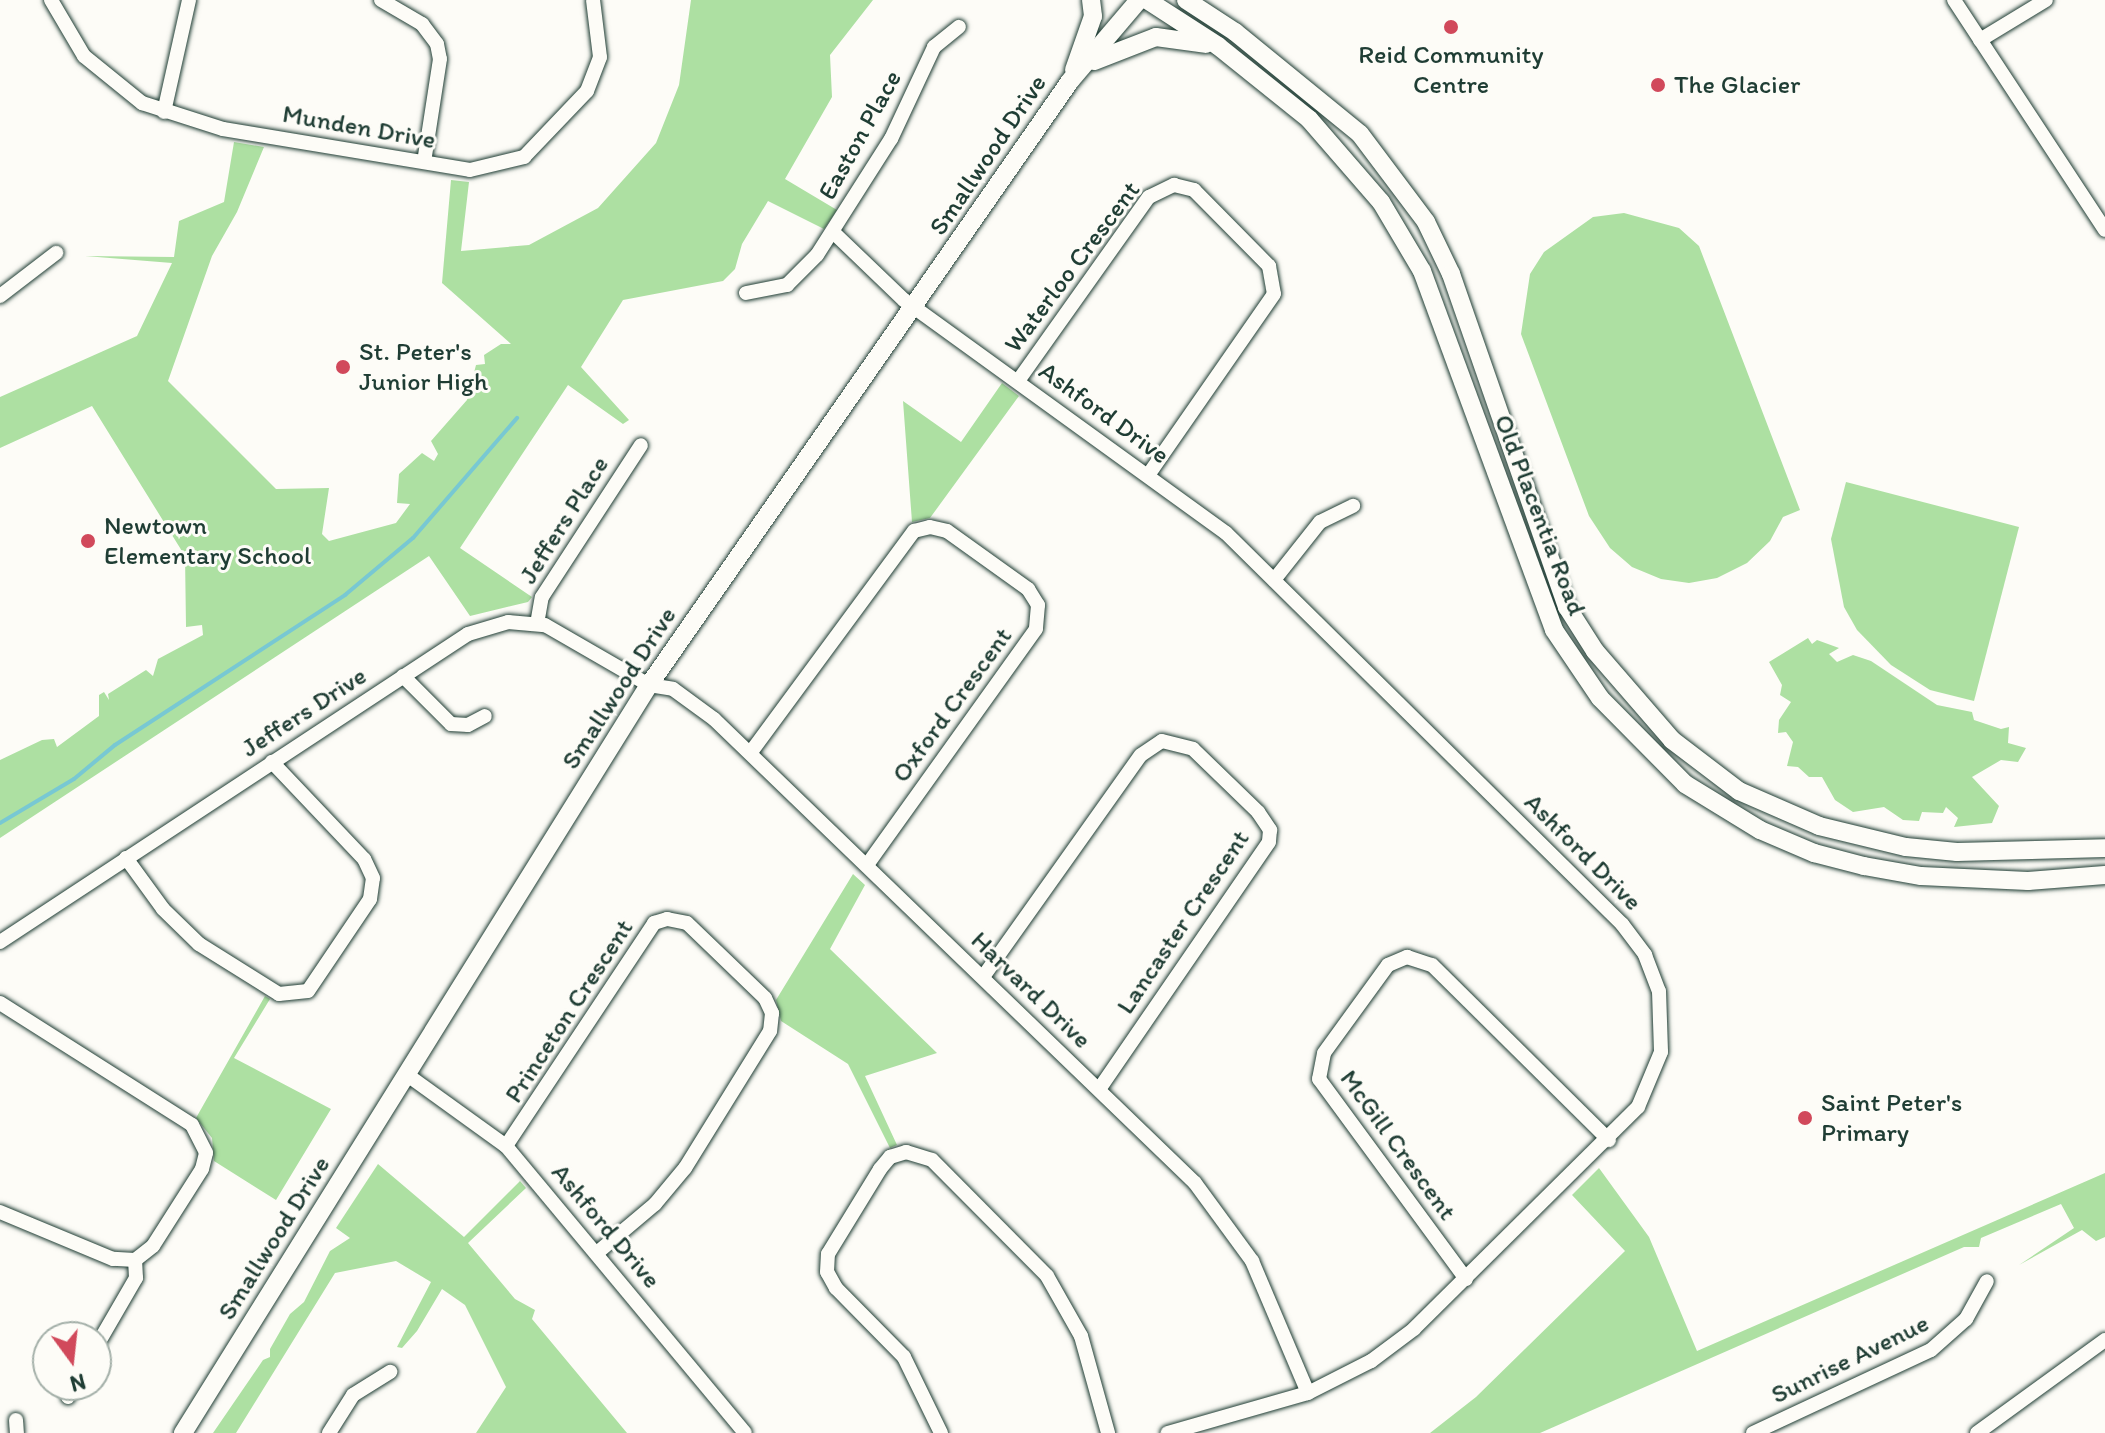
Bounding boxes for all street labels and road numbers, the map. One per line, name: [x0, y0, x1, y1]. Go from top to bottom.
street label: Easton Place: [812, 65, 908, 205]
street label: Smallwood Drive: [923, 69, 1053, 241]
street label: Munden Drive: [280, 98, 438, 156]
street label: Waterloo Crescent: [998, 175, 1146, 359]
street label: Ashford Drive: [1033, 355, 1175, 471]
street label: Old Placentia Road: [1487, 410, 1593, 620]
street label: Jeffers Place: [513, 451, 615, 589]
street label: Smallwood Drive: [555, 601, 683, 775]
street label: Oxford Crescent: [885, 621, 1019, 789]
street label: Jeffers Drive: [236, 660, 372, 764]
street label: Ashford Drive: [1518, 787, 1648, 917]
street label: Lancaster Crescent: [1110, 824, 1256, 1020]
street label: Princeton Crescent: [498, 913, 640, 1109]
street label: Harvard Drive: [964, 925, 1098, 1055]
street label: McGill Crescent: [1333, 1064, 1463, 1226]
street label: Smallwood Drive: [211, 1150, 337, 1326]
street label: Ashford Drive: [545, 1157, 667, 1295]
street label: Sunrise Avenue: [1766, 1307, 1934, 1411]

